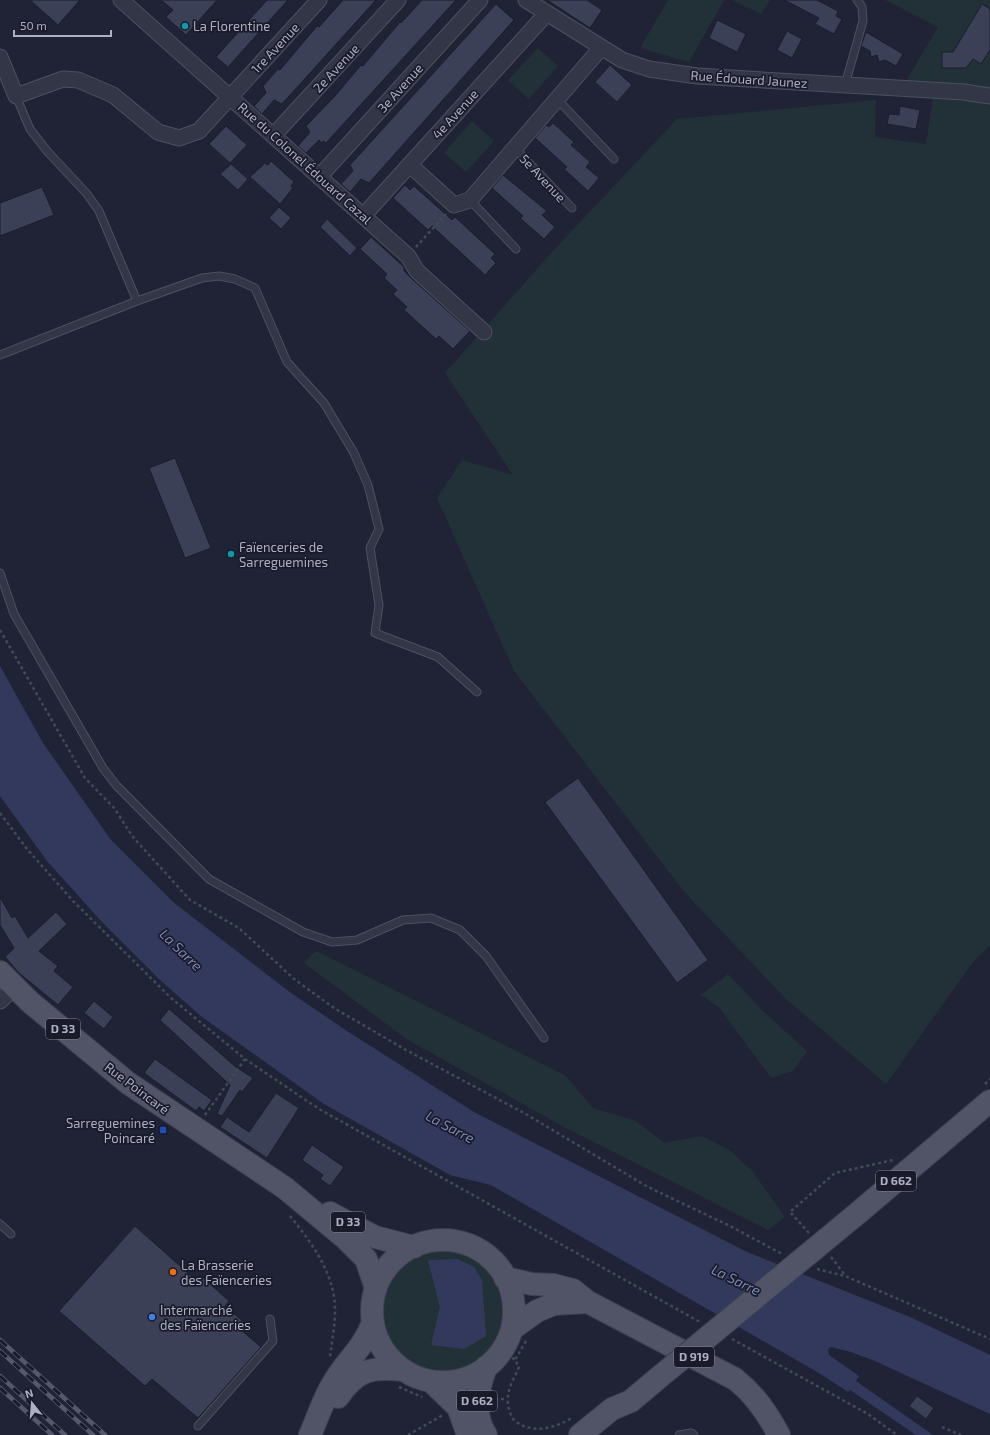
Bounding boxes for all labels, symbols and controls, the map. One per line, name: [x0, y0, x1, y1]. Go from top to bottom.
scale bar: [14, 12, 111, 38]
text: 50 m: [20, 18, 47, 32]
place label: La Florentine: [193, 18, 270, 34]
street label: 1re Avenue: [248, 19, 302, 77]
marker: La Florentine: [180, 21, 190, 31]
street label: 2e Avenue: [310, 40, 362, 96]
street label: 3e Avenue: [374, 60, 426, 116]
street label: Rue Édouard Jaunez: [690, 66, 808, 91]
street label: 4e Avenue: [429, 86, 481, 142]
street label: Rue du Colonel Édouard Cazal: [235, 98, 376, 227]
street label: 5e Avenue: [517, 151, 569, 205]
place label: Faïenceries de Sarreguemines: [239, 539, 328, 570]
marker: Faïenceries de Sarreguemines: [226, 549, 236, 559]
water label: La Sarre: [157, 925, 207, 974]
road number: D 33: [46, 1019, 80, 1039]
street label: Rue Poincaré: [102, 1059, 172, 1117]
water label: La Sarre: [423, 1107, 478, 1147]
place label: Sarreguemines Poincaré: [66, 1115, 155, 1146]
marker: Sarreguemines Poincaré: [158, 1125, 168, 1135]
road number: D 662: [876, 1171, 916, 1191]
road number: D 33: [331, 1212, 365, 1232]
place label: La Brasserie des Faïenceries: [181, 1257, 272, 1288]
water label: La Sarre: [709, 1260, 764, 1299]
marker: La Brasserie des Faïenceries: [168, 1267, 178, 1277]
place label: Intermarché des Faïenceries: [160, 1302, 251, 1333]
marker: Intermarché des Faïenceries: [147, 1312, 157, 1322]
road number: D 919: [674, 1347, 714, 1367]
north arrow: [12, 1383, 52, 1423]
text: N: [23, 1386, 35, 1400]
road number: D 662: [457, 1391, 497, 1411]

